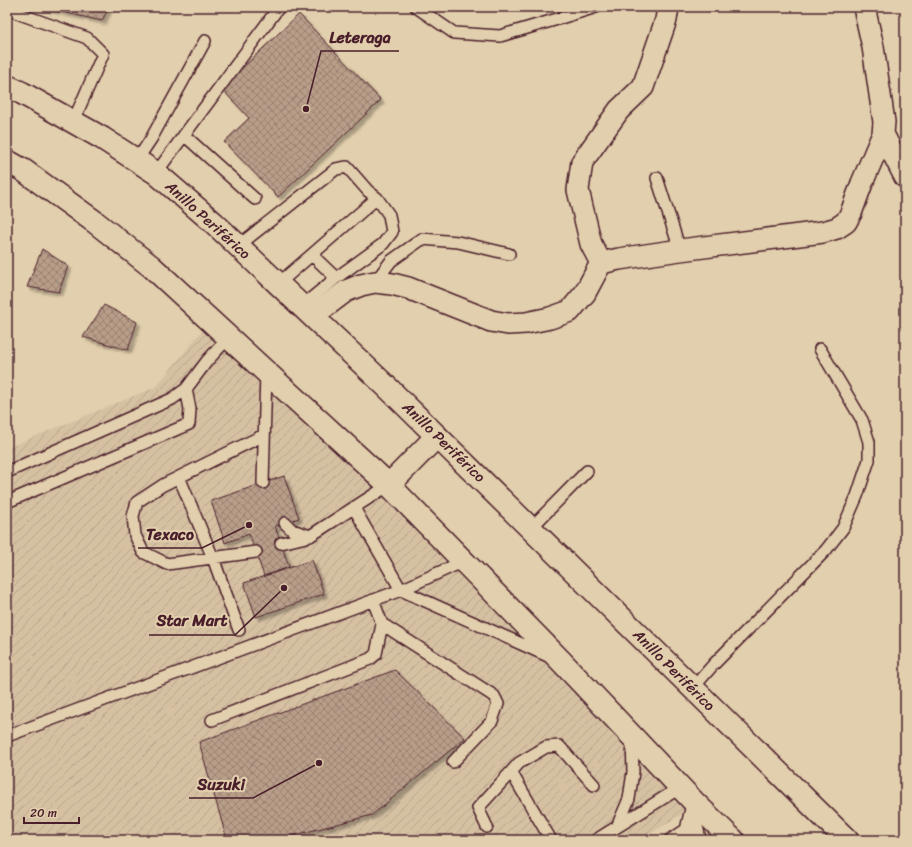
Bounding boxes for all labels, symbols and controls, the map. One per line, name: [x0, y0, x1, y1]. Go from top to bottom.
callout: Leteraga: [321, 23, 399, 51]
text: Leteraga: [329, 23, 391, 52]
street label: Anillo Periférico: [158, 173, 257, 266]
street label: Anillo Periférico: [395, 394, 492, 489]
callout: Texaco: [138, 520, 202, 548]
text: Texaco: [146, 520, 194, 549]
text: Star Mart: [155, 606, 228, 635]
callout: Star Mart: [149, 607, 235, 635]
street label: Anillo Periférico: [626, 622, 722, 718]
callout: Suzuki: [189, 770, 253, 798]
text: Suzuki: [196, 770, 245, 799]
scale bar: [24, 799, 79, 825]
text: 20 m: [30, 802, 57, 824]

